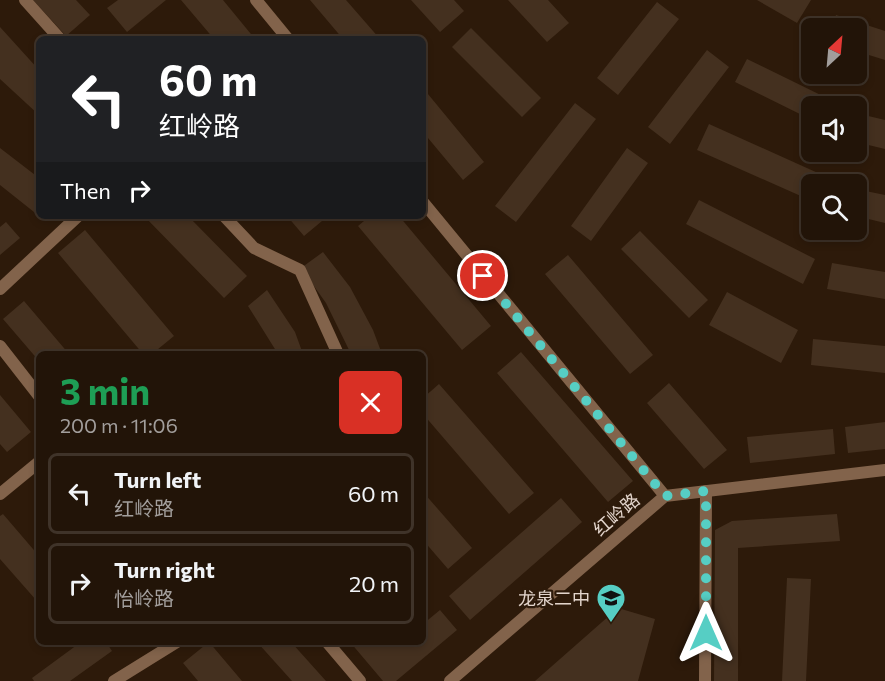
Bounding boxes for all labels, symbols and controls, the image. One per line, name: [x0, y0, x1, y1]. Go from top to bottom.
north arrow: [801, 18, 867, 84]
map controls: [801, 18, 867, 240]
text: 60 m: [159, 53, 258, 105]
icon: left: [60, 60, 138, 138]
button: sound: [801, 96, 867, 162]
text: 红岭路: [159, 109, 240, 142]
icon: right: [123, 174, 156, 207]
button: search: [801, 174, 867, 240]
text: Then: [60, 177, 111, 204]
pin: [457, 250, 508, 301]
icon: arrive: [466, 259, 499, 292]
text: 3 min: [60, 368, 150, 412]
button: close: [339, 371, 402, 434]
text: 200 m · 11:06: [60, 413, 178, 437]
text: Turn left: [114, 466, 201, 493]
icon: left: [63, 477, 96, 510]
text: 60 m: [348, 480, 399, 507]
street label: 红岭路: [588, 488, 644, 540]
text: 红岭路: [114, 496, 174, 520]
text: Turn right: [114, 556, 215, 583]
icon: right: [63, 567, 96, 600]
text: 20 m: [349, 570, 399, 597]
school or university icon: 龙泉二中: [595, 582, 627, 624]
text: 怡岭路: [114, 586, 174, 610]
place label: 龙泉二中: [518, 587, 590, 609]
position arrow: [674, 601, 738, 665]

